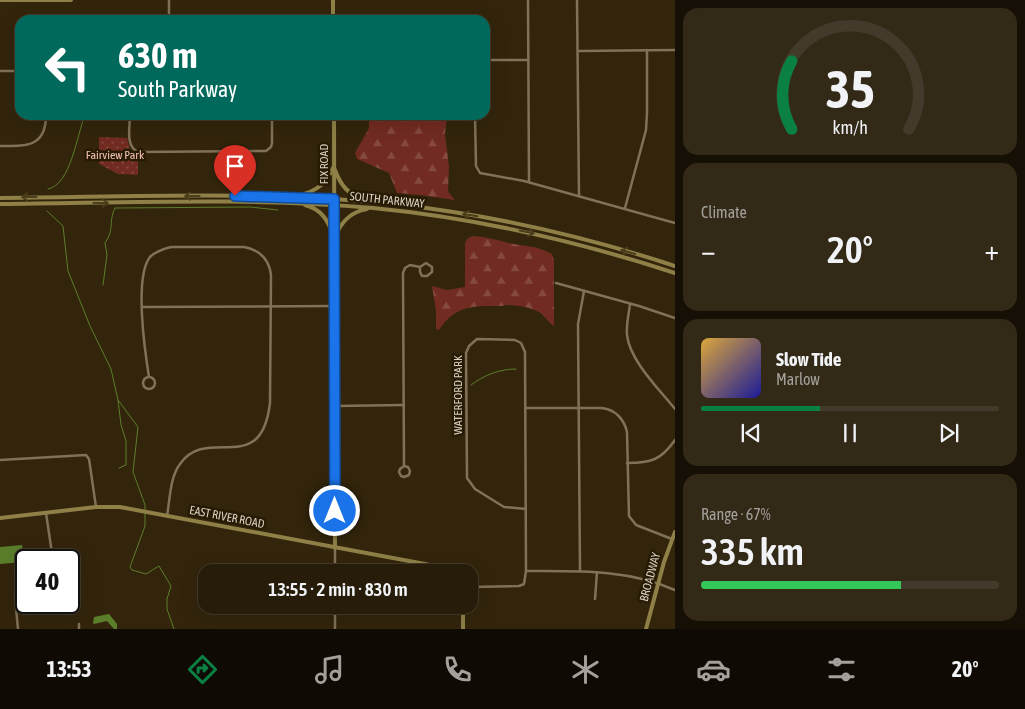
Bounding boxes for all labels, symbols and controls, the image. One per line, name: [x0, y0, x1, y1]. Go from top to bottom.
icon: left: [35, 35, 100, 100]
text: 630 m: [118, 35, 197, 75]
text: 35: [826, 59, 874, 119]
text: South Parkway: [118, 76, 237, 102]
text: km/h: [832, 117, 868, 138]
street label: FIX ROAD: [317, 144, 331, 184]
pin: [214, 145, 256, 196]
park label: Fairview Park: [86, 148, 145, 162]
icon: arrive: [221, 152, 249, 180]
street label: SOUTH PARKWAY: [349, 189, 426, 211]
one-way arrow: [184, 191, 200, 201]
one-way arrow: [22, 193, 38, 202]
one-way arrow: [92, 198, 109, 208]
text: Climate: [701, 203, 747, 221]
one-way arrow: [463, 209, 479, 219]
one-way arrow: [518, 228, 534, 237]
text: 20°: [827, 228, 873, 271]
text: −: [701, 234, 716, 266]
text: +: [984, 234, 999, 266]
one-way arrow: [621, 246, 637, 256]
text: Slow Tide: [776, 348, 841, 370]
street label: WATERFORD PARK: [451, 355, 465, 435]
text: Marlow: [776, 370, 820, 388]
icon: previous: [737, 419, 765, 447]
icon: pause: [836, 419, 864, 447]
icon: next: [935, 419, 963, 447]
position arrow: [308, 484, 360, 536]
street label: EAST RIVER ROAD: [188, 503, 266, 531]
text: Range · 67%: [701, 505, 771, 523]
text: 335 km: [701, 530, 804, 573]
speed limit sign: 40: [15, 549, 80, 614]
street label: BROADWAY: [637, 550, 663, 603]
text: 13:55 · 2 min · 830 m: [268, 578, 408, 600]
icon: directions: [185, 652, 220, 687]
icon: music: [312, 652, 347, 687]
icon: phone: [440, 652, 475, 687]
icon: climate: [568, 652, 603, 687]
icon: car: [696, 652, 731, 687]
icon: filters: [824, 652, 859, 687]
text: 13:53: [46, 656, 92, 682]
text: 20°: [952, 656, 978, 682]

